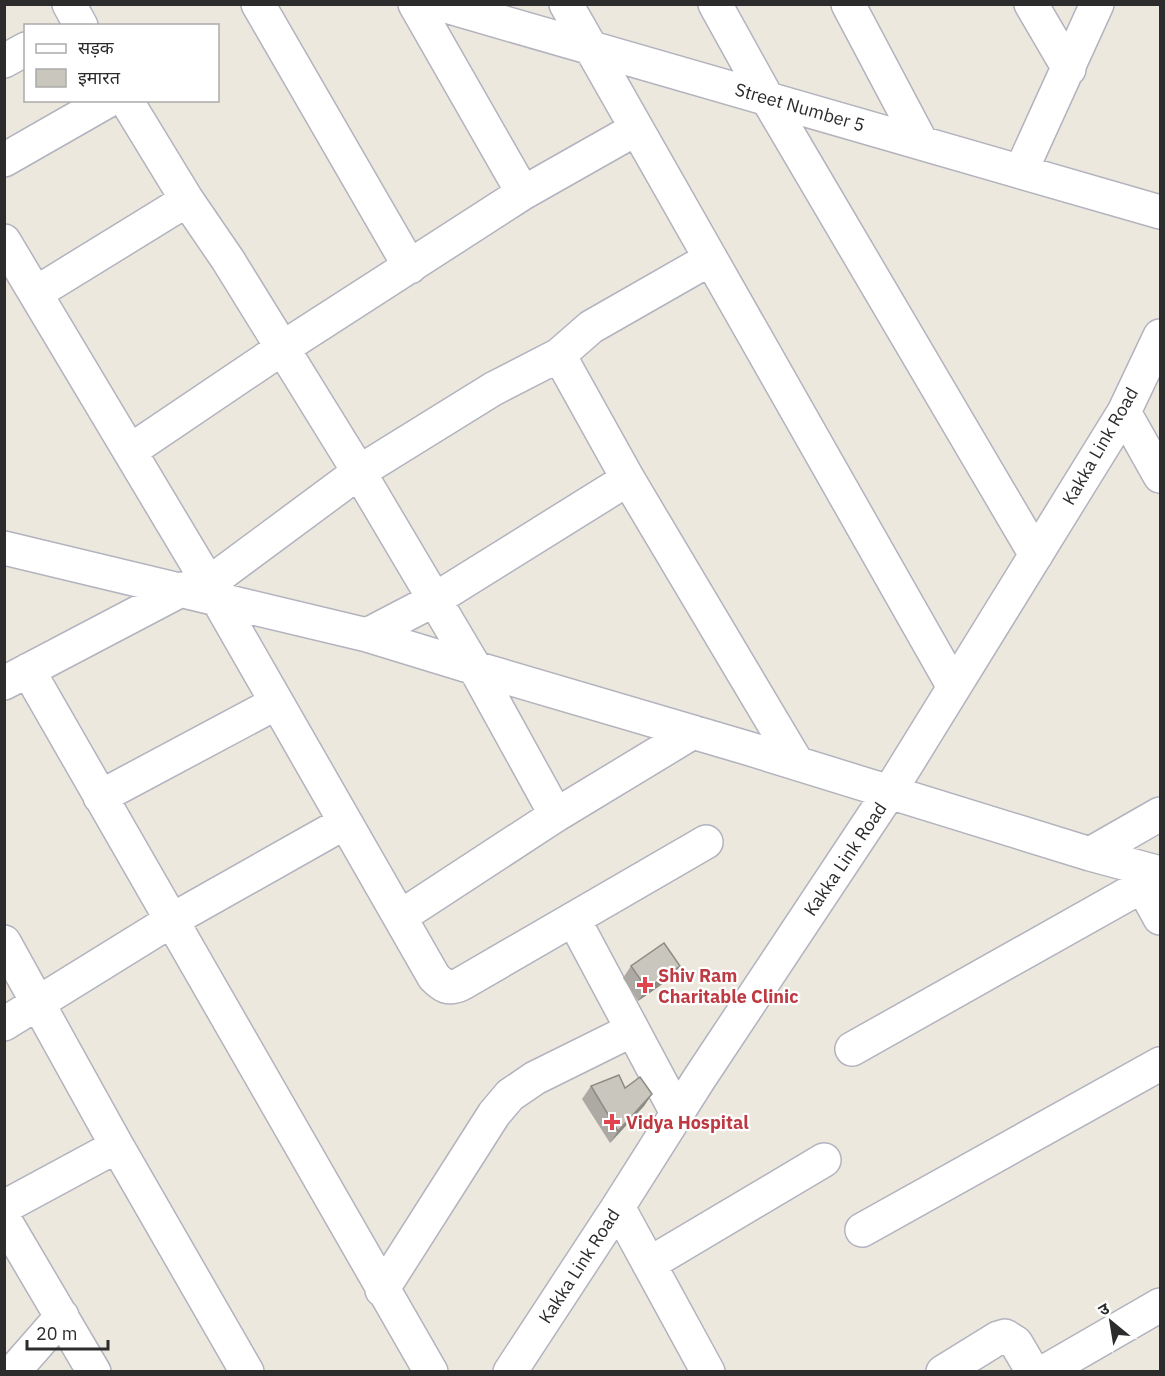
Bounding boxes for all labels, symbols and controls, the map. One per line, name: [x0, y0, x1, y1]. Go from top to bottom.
legend: [24, 24, 219, 102]
text: सड़क: [78, 36, 115, 59]
text: इमारत: [78, 66, 121, 89]
street label: Street Number 5: [732, 77, 868, 137]
street label: Kakka Link Road: [1057, 383, 1143, 509]
street label: Kakka Link Road: [798, 798, 892, 920]
place label: Shiv Ram Charitable Clinic: [658, 964, 799, 1008]
marker: Shiv Ram Charitable Clinic: [636, 976, 654, 994]
place label: Vidya Hospital: [626, 1111, 749, 1134]
marker: Vidya Hospital: [603, 1113, 621, 1131]
street label: Kakka Link Road: [533, 1204, 625, 1328]
north arrow: [1081, 1292, 1141, 1352]
text: उ: [1094, 1298, 1113, 1320]
scale bar: [27, 1313, 108, 1351]
text: 20 m: [36, 1322, 78, 1345]

